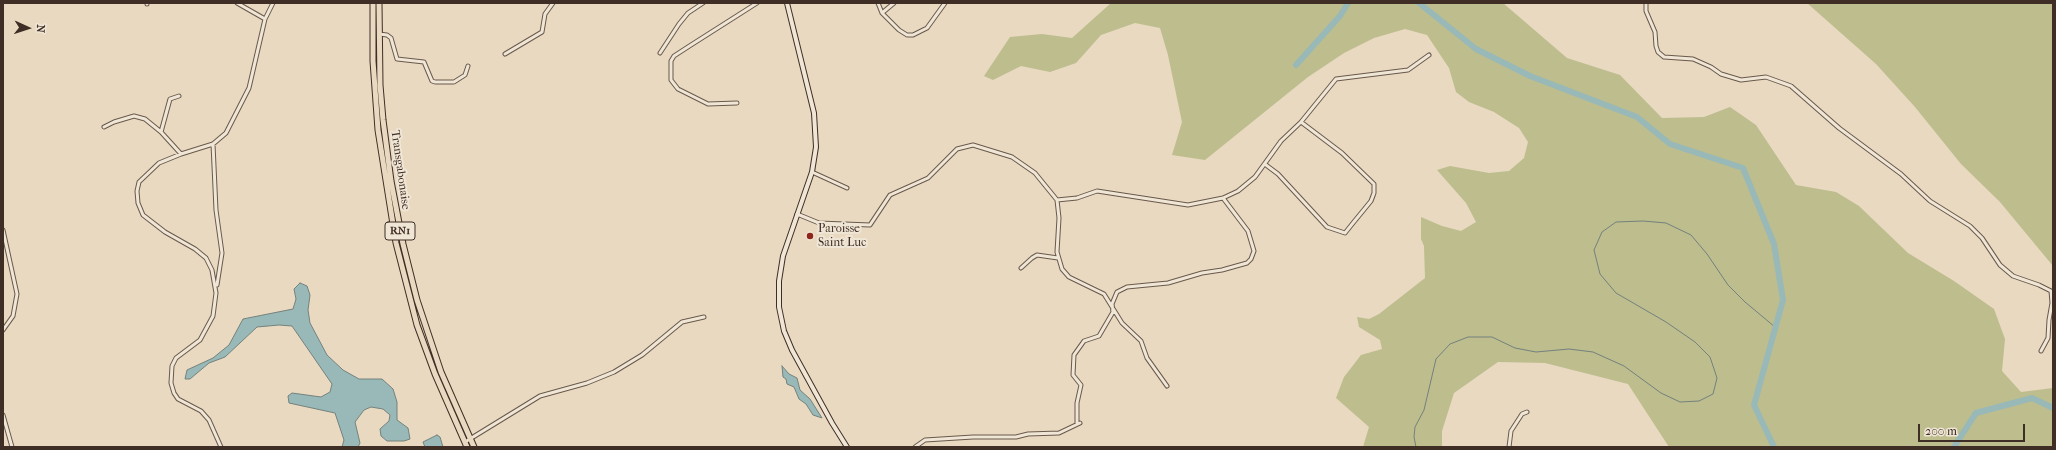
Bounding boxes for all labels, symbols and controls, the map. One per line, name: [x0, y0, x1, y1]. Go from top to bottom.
north arrow: [8, 8, 48, 48]
text: N: [34, 24, 47, 33]
street label: Transgabonaise: [387, 129, 413, 211]
road number: RN1: [385, 222, 415, 240]
place label: Paroisse Saint Luc: [818, 222, 866, 250]
marker: Paroisse Saint Luc: [805, 231, 815, 241]
scale bar: [1920, 416, 2027, 442]
text: 200 m: [1925, 424, 1957, 438]

